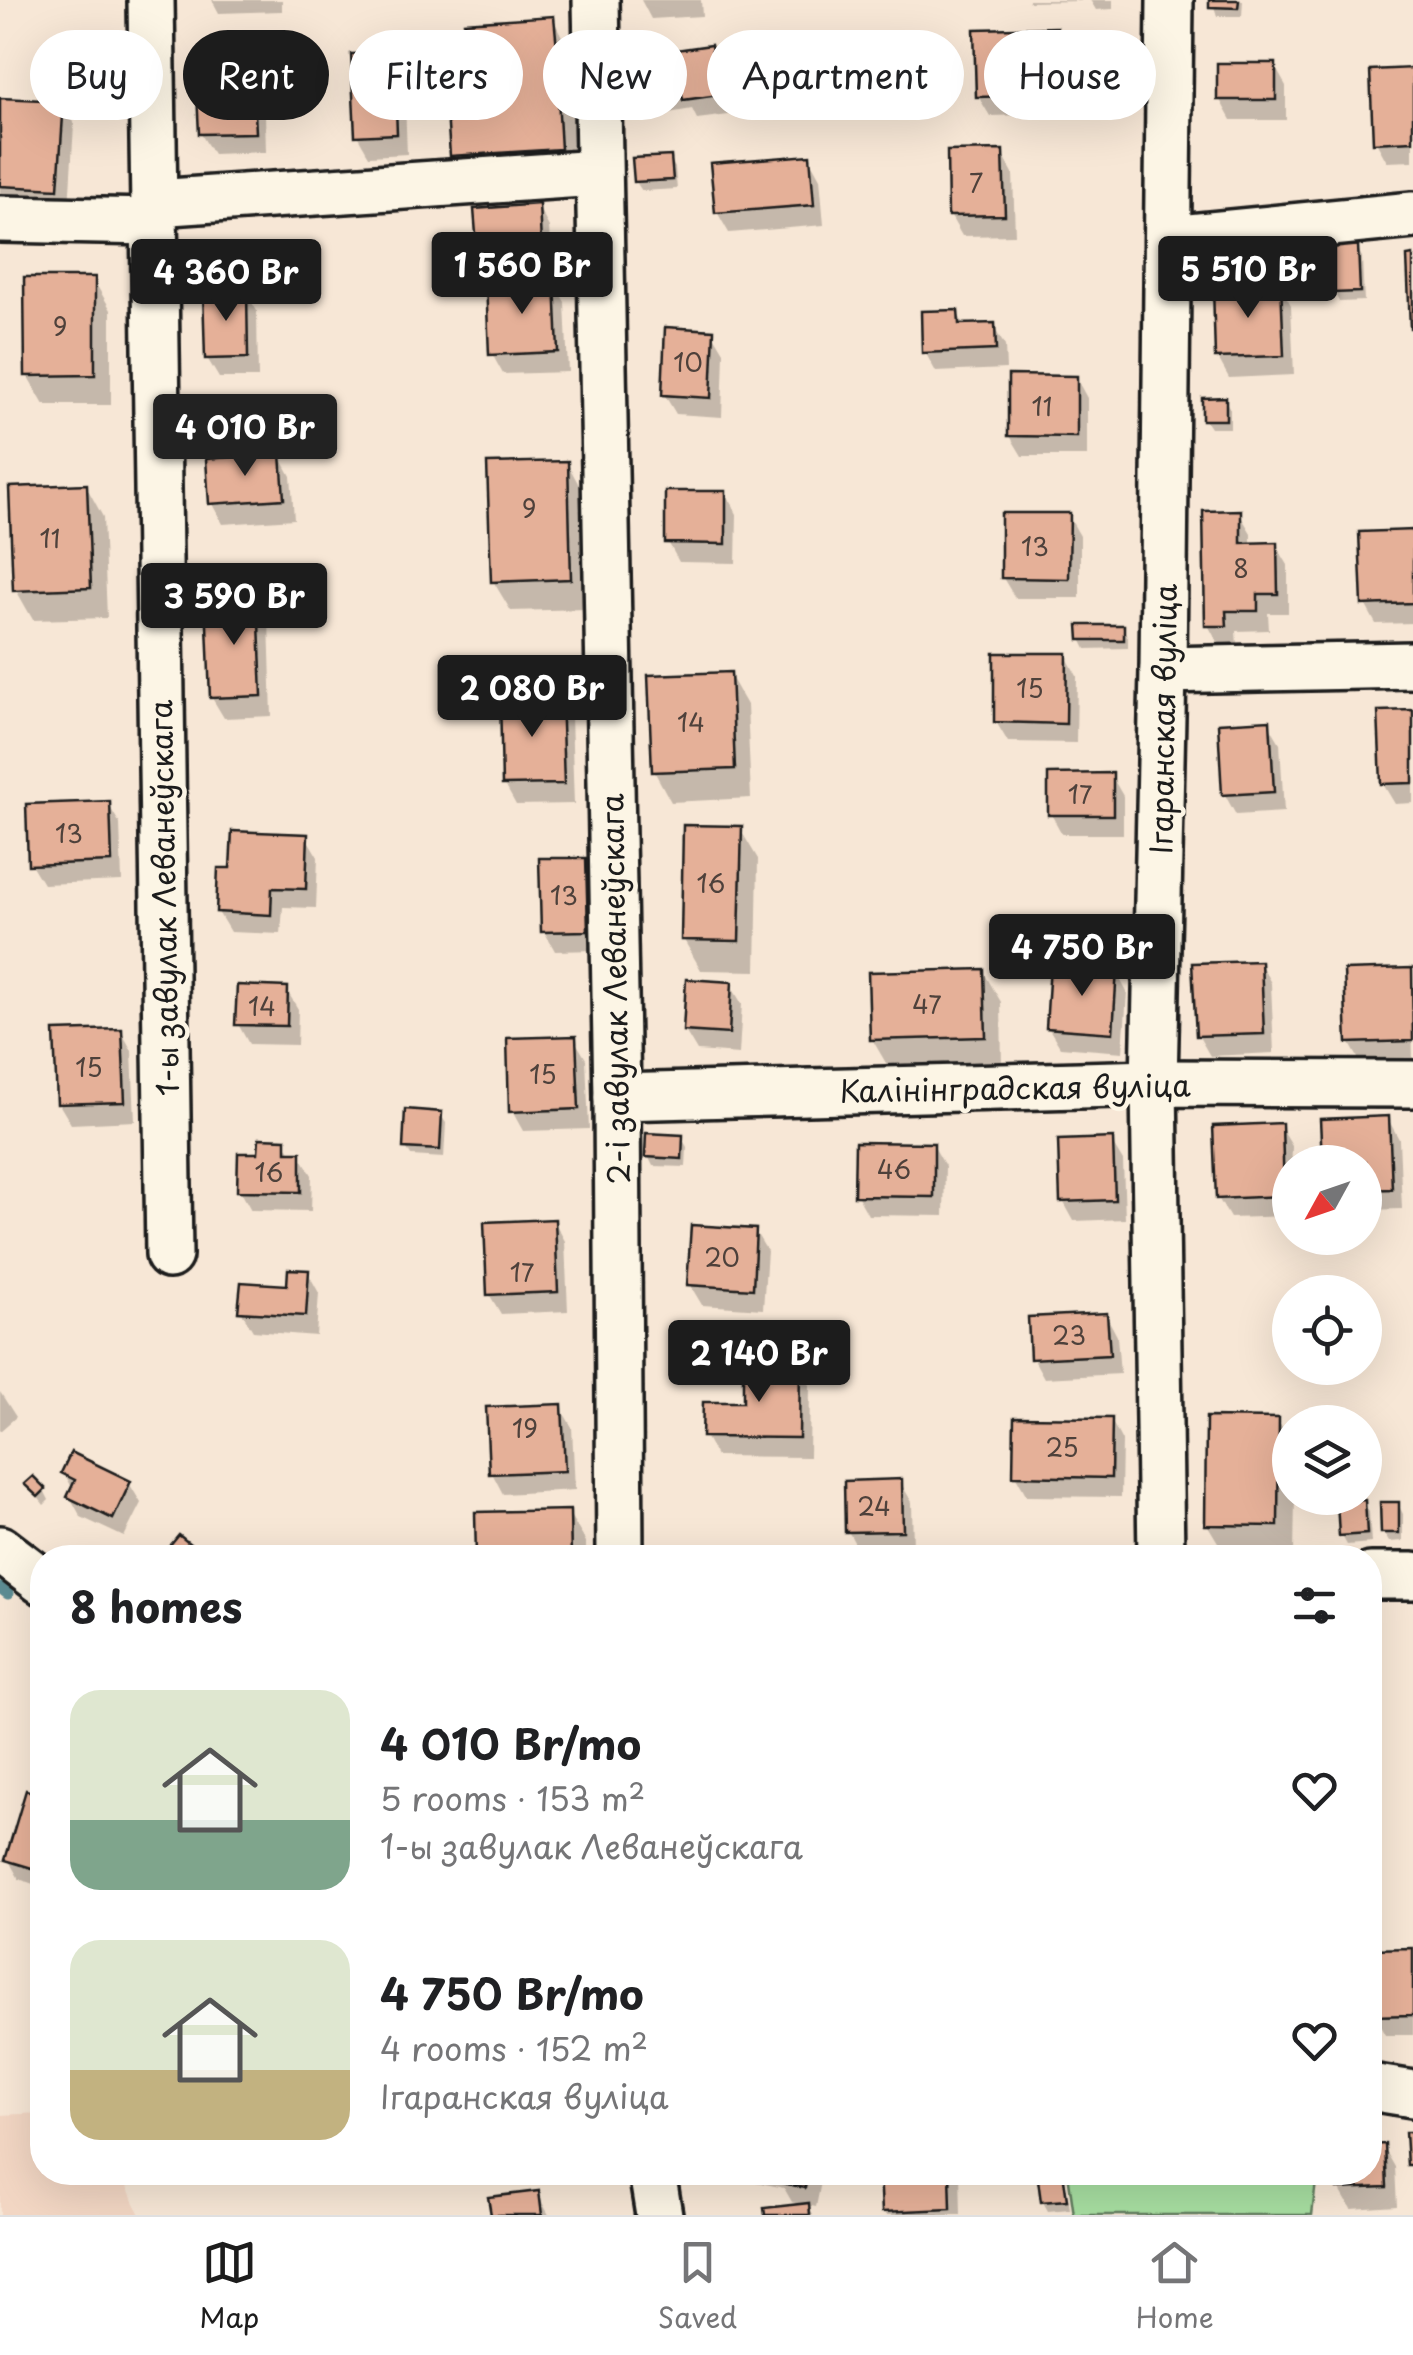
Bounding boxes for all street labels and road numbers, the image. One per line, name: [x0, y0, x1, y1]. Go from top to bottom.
street label: Ігаранская вуліца: [1137, 583, 1187, 855]
street label: 1-ы завулак Леванеўскага: [137, 699, 189, 1097]
street label: 2-і завулак Леванеўскага: [588, 793, 640, 1185]
street label: Калінінградская вуліца: [839, 1061, 1192, 1113]

